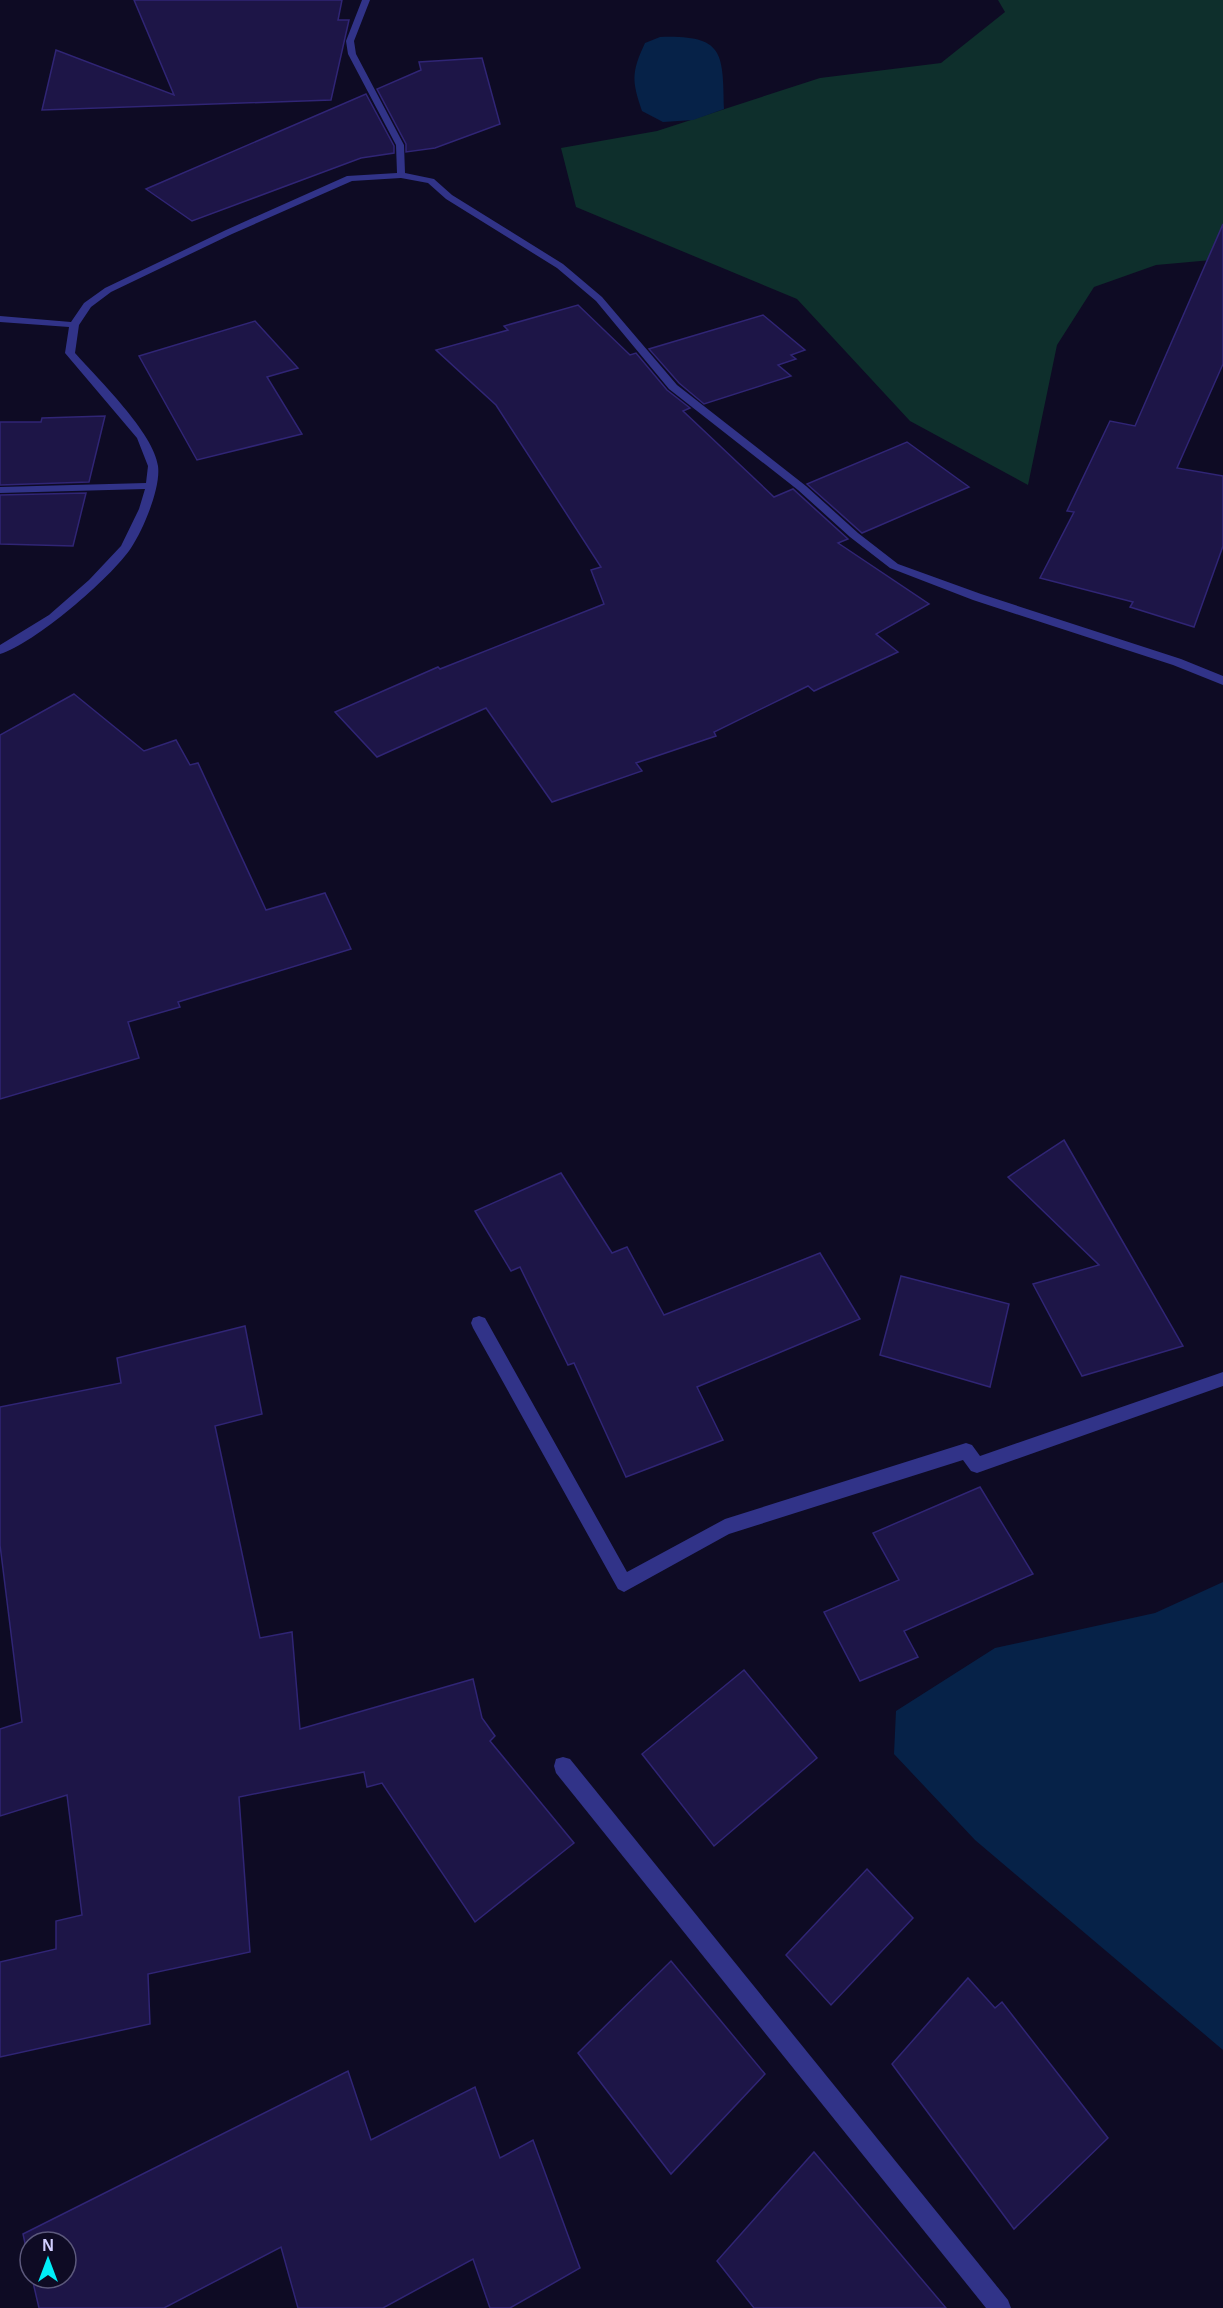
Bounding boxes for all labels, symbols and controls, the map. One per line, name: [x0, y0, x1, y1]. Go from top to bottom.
north arrow: [18, 2230, 78, 2290]
text: N: [42, 2237, 54, 2254]

